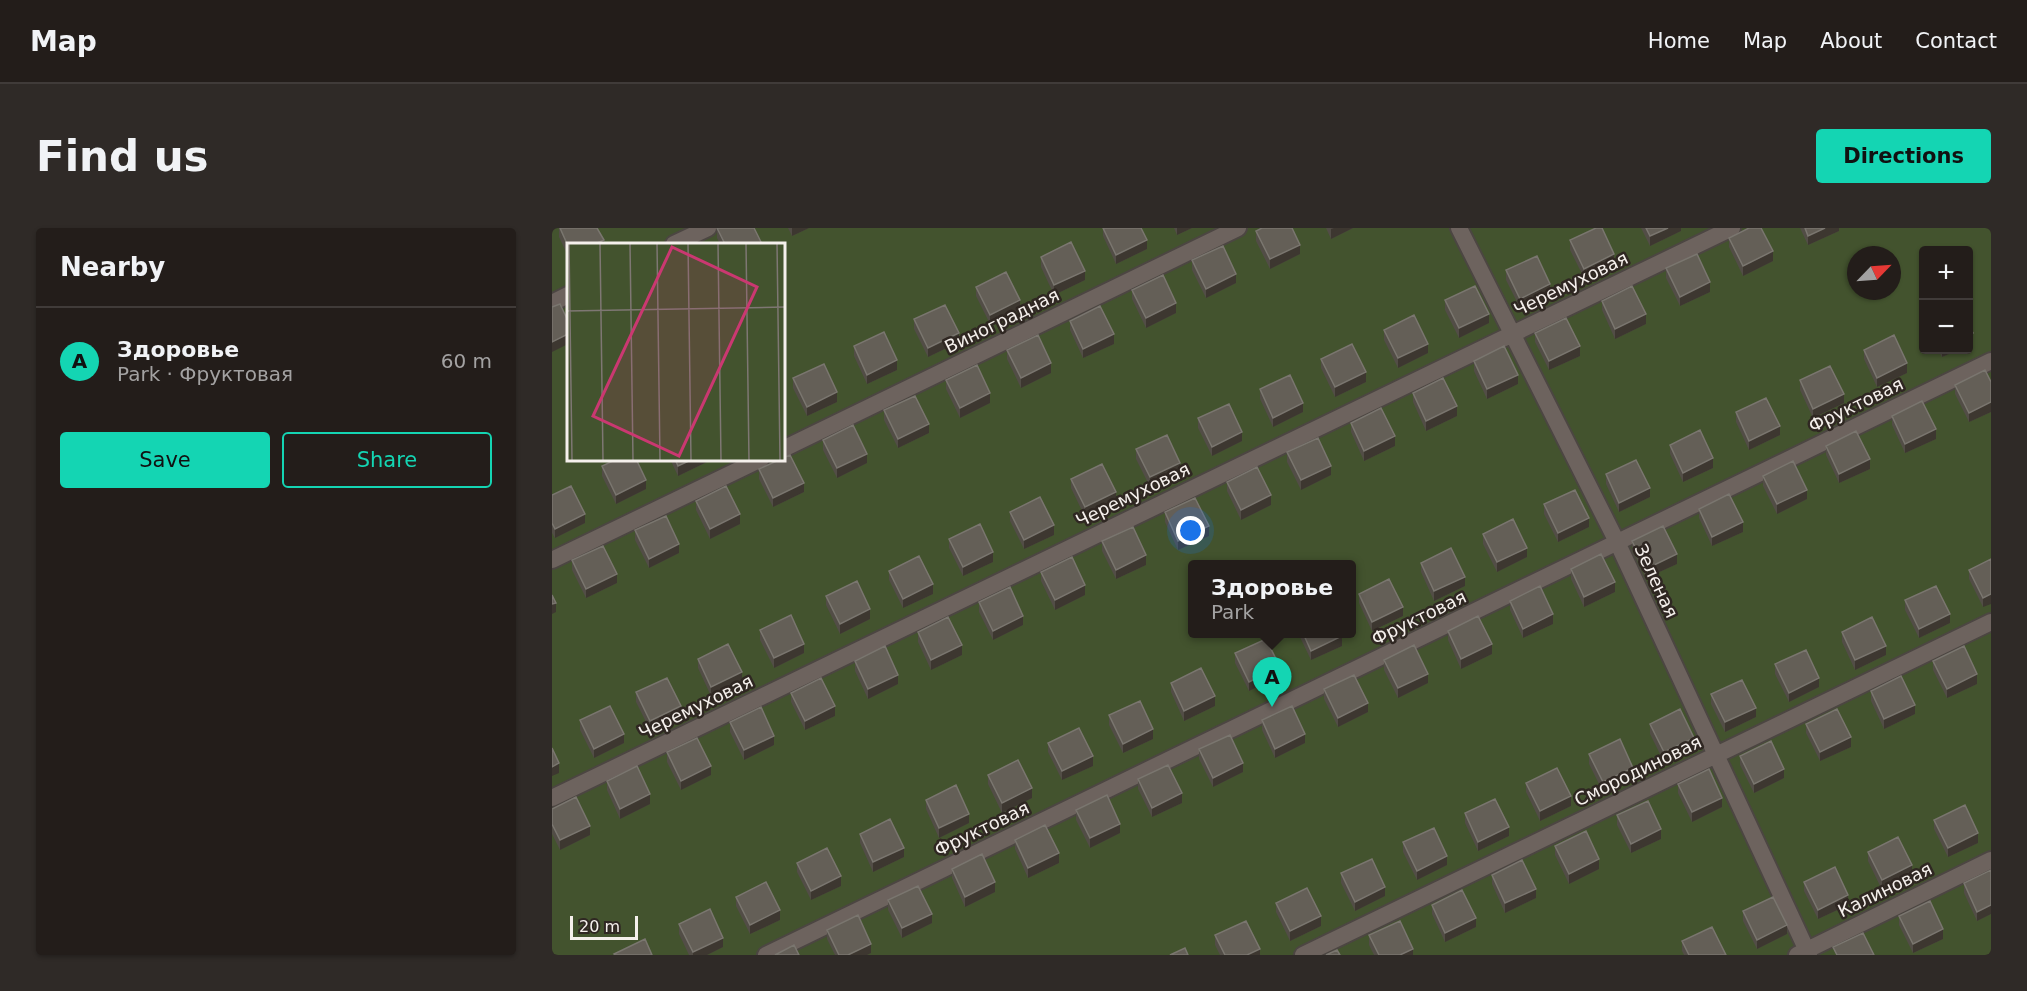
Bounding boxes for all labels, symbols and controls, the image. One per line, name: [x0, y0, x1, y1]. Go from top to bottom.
text: Map: [30, 25, 97, 58]
text: Home: [1648, 29, 1710, 53]
text: Map: [1743, 29, 1787, 53]
text: About: [1820, 29, 1882, 53]
text: Contact: [1915, 29, 1997, 53]
button: Directions: [1816, 129, 1991, 183]
text: Find us: [36, 132, 209, 181]
inset map: [567, 243, 784, 460]
north arrow: [1847, 246, 1901, 300]
map controls: [1919, 246, 1973, 354]
button: +: [1919, 246, 1973, 300]
street label: Черемуховая: [1510, 247, 1631, 320]
text: Nearby: [60, 252, 165, 282]
street label: Виноградная: [941, 284, 1062, 357]
button: −: [1919, 300, 1973, 354]
text: Здоровье: [117, 337, 239, 362]
text: A: [72, 349, 87, 373]
text: 60 m: [441, 349, 492, 373]
text: Park · Фруктовая: [117, 362, 293, 386]
street label: Фруктовая: [1805, 373, 1906, 436]
button: Save: [60, 432, 270, 488]
button: Share: [282, 432, 492, 488]
street label: Черемуховая: [1072, 458, 1193, 531]
your location: [1176, 516, 1205, 545]
street label: Зеленая: [1630, 541, 1683, 621]
popup: [1188, 560, 1356, 638]
text: Здоровье: [1211, 575, 1333, 600]
street label: Фруктовая: [1368, 586, 1469, 649]
text: Park: [1211, 600, 1254, 624]
pin: A: [1252, 658, 1292, 707]
street label: Черемуховая: [635, 670, 756, 743]
street label: Смородиновая: [1571, 731, 1705, 810]
street label: Фруктовая: [931, 797, 1032, 860]
street label: Калиновая: [1834, 858, 1935, 921]
scale bar: [570, 913, 638, 940]
text: 20 m: [579, 917, 620, 936]

